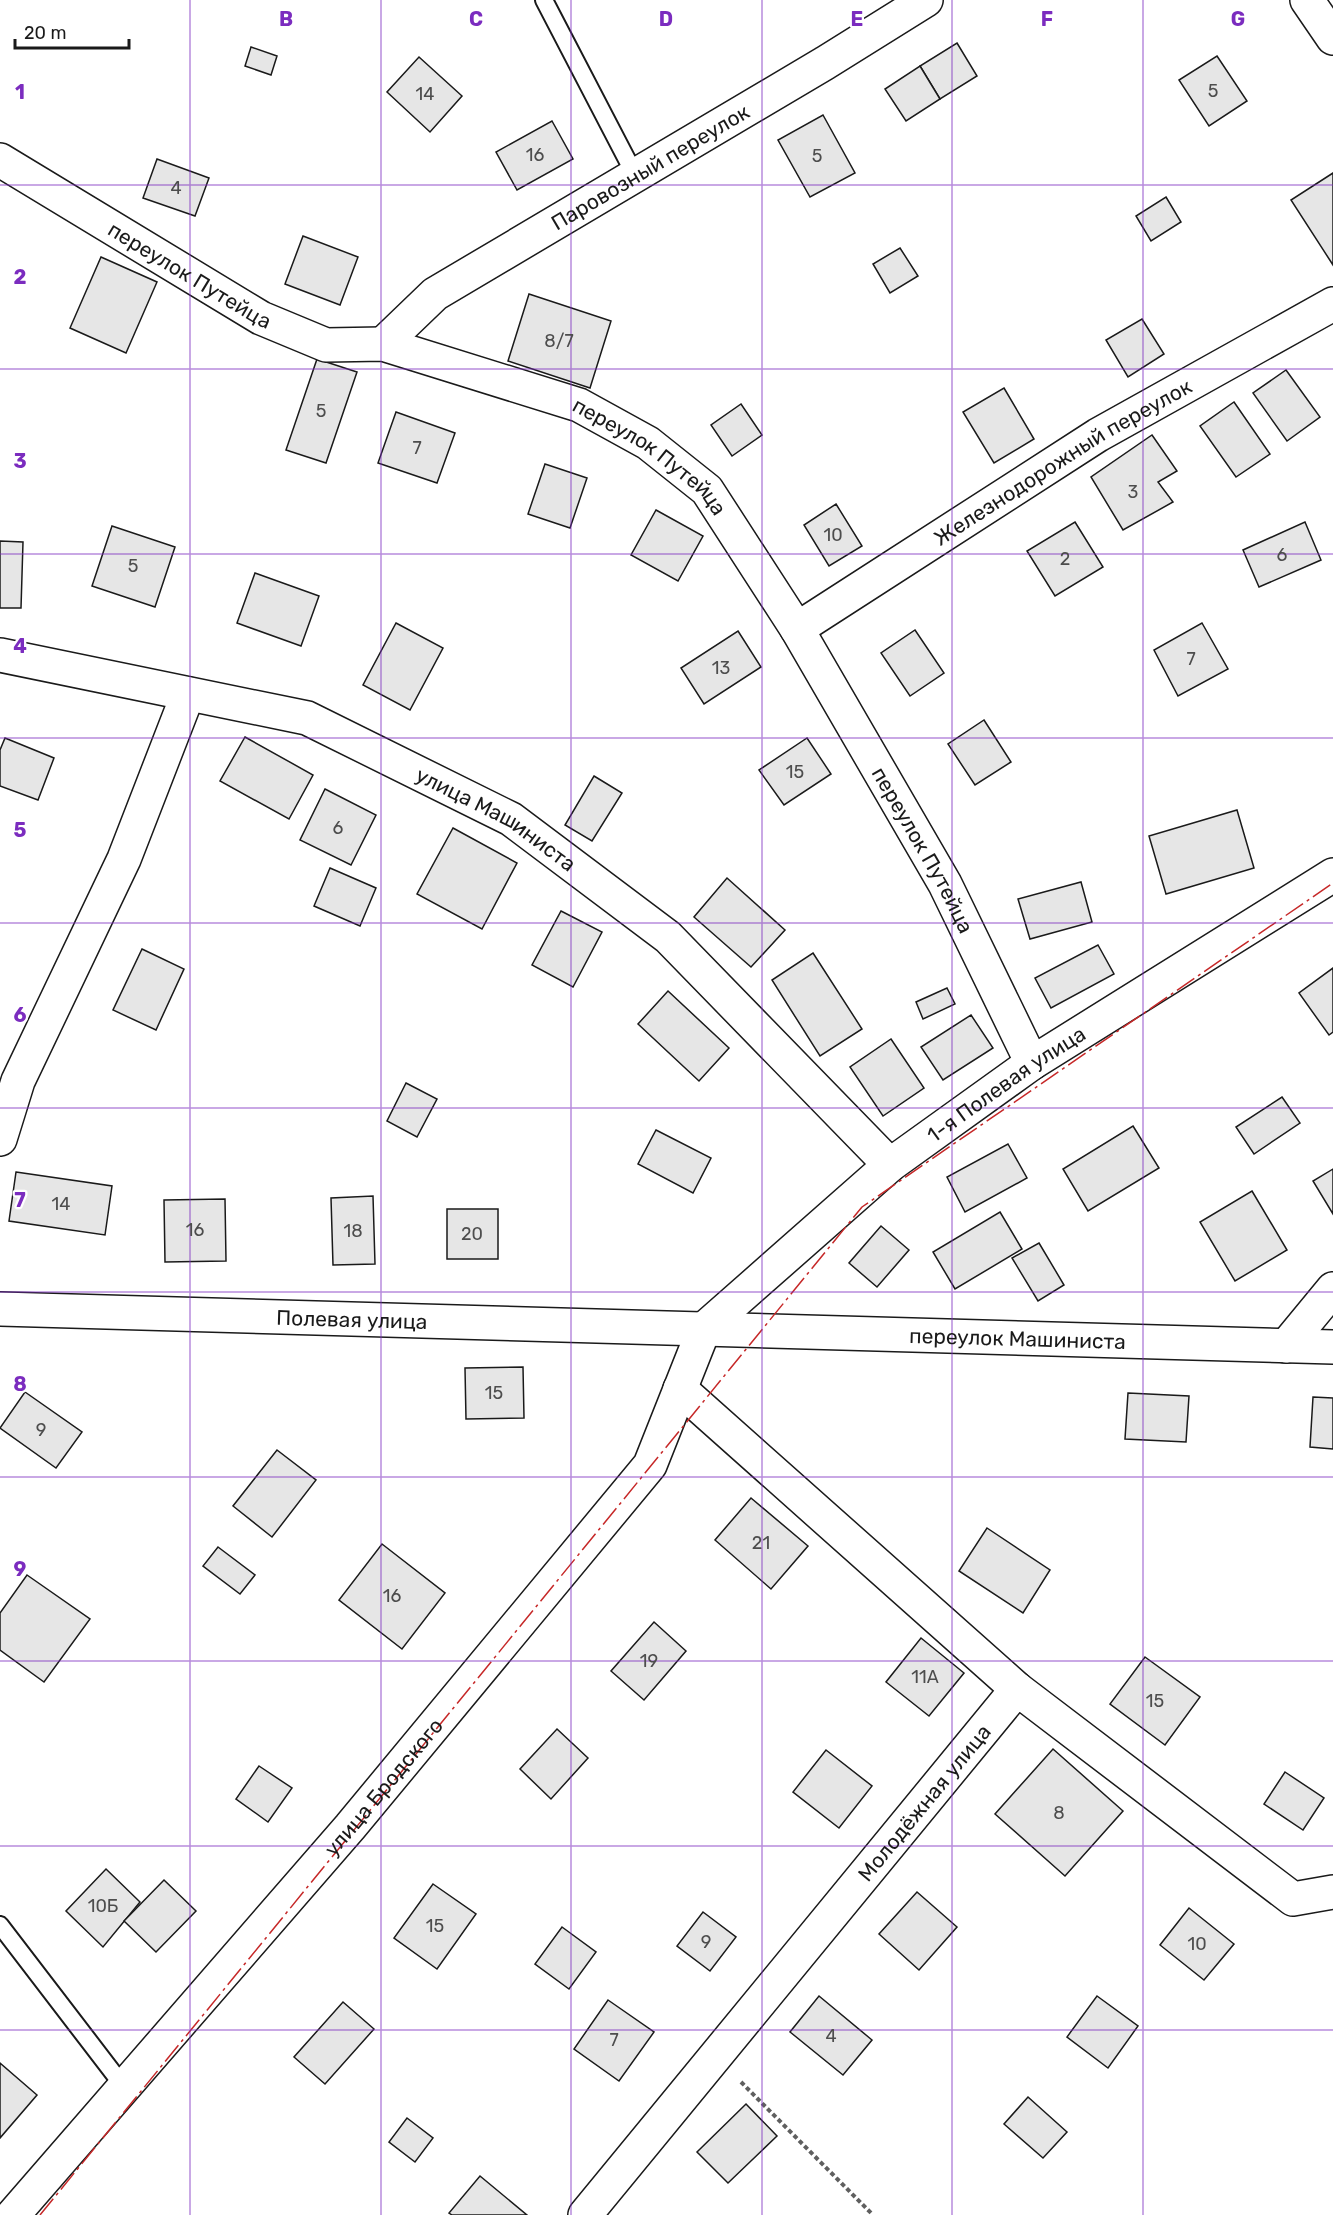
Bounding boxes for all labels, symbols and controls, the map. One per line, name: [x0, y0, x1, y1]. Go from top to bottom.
text: B: [279, 7, 293, 31]
text: C: [469, 7, 483, 31]
text: D: [659, 7, 673, 31]
text: E: [851, 7, 863, 31]
text: F: [1041, 7, 1053, 31]
text: G: [1231, 7, 1245, 31]
scale bar: [15, 12, 129, 50]
text: 20 m: [24, 22, 66, 44]
text: 1: [15, 80, 25, 104]
house number: 5: [1208, 80, 1218, 102]
house number: 14: [416, 83, 434, 105]
street label: Паровозный переулок: [546, 98, 754, 235]
house number: 16: [526, 144, 544, 166]
house number: 5: [812, 145, 822, 167]
house number: 4: [170, 177, 182, 199]
street label: переулок Путейца: [104, 216, 275, 333]
text: 2: [14, 265, 27, 289]
house number: 8/7: [544, 330, 574, 352]
street label: Железнодорожный переулок: [929, 373, 1196, 550]
street label: переулок Путейца: [569, 392, 732, 520]
house number: 5: [316, 400, 326, 422]
house number: 7: [412, 437, 422, 459]
text: 3: [13, 449, 27, 473]
house number: 3: [1128, 481, 1138, 503]
house number: 10: [823, 524, 843, 546]
house number: 6: [1277, 544, 1288, 566]
house number: 2: [1060, 548, 1070, 570]
house number: 5: [128, 555, 138, 577]
text: 4: [13, 634, 27, 658]
house number: 7: [1186, 648, 1196, 670]
house number: 13: [712, 657, 730, 679]
street label: улица Машиниста: [412, 761, 581, 876]
house number: 15: [786, 761, 804, 783]
street label: переулок Путейца: [867, 762, 979, 937]
house number: 6: [333, 817, 344, 839]
text: 5: [14, 818, 27, 842]
text: 6: [13, 1003, 27, 1027]
street label: 1-я Полевая улица: [922, 1020, 1090, 1147]
text: 7: [14, 1188, 26, 1212]
house number: 14: [52, 1193, 70, 1215]
house number: 16: [186, 1219, 204, 1241]
house number: 18: [343, 1220, 363, 1242]
house number: 20: [461, 1223, 483, 1245]
street label: Полевая улица: [276, 1304, 428, 1334]
street label: переулок Машиниста: [909, 1322, 1126, 1354]
text: 8: [13, 1372, 27, 1396]
house number: 15: [485, 1382, 503, 1404]
house number: 9: [36, 1419, 46, 1441]
house number: 21: [752, 1532, 770, 1554]
text: 9: [14, 1557, 27, 1581]
house number: 16: [383, 1585, 401, 1607]
house number: 19: [640, 1650, 658, 1672]
house number: 11А: [911, 1666, 939, 1688]
house number: 15: [1146, 1690, 1164, 1712]
street label: улица Бродского: [318, 1713, 448, 1861]
street label: Молодёжная улица: [852, 1719, 996, 1886]
house number: 8: [1053, 1802, 1065, 1824]
house number: 10Б: [88, 1895, 118, 1917]
house number: 15: [426, 1915, 444, 1937]
house number: 9: [701, 1931, 711, 1953]
house number: 10: [1187, 1933, 1207, 1955]
house number: 4: [825, 2025, 837, 2047]
house number: 7: [609, 2029, 619, 2051]

